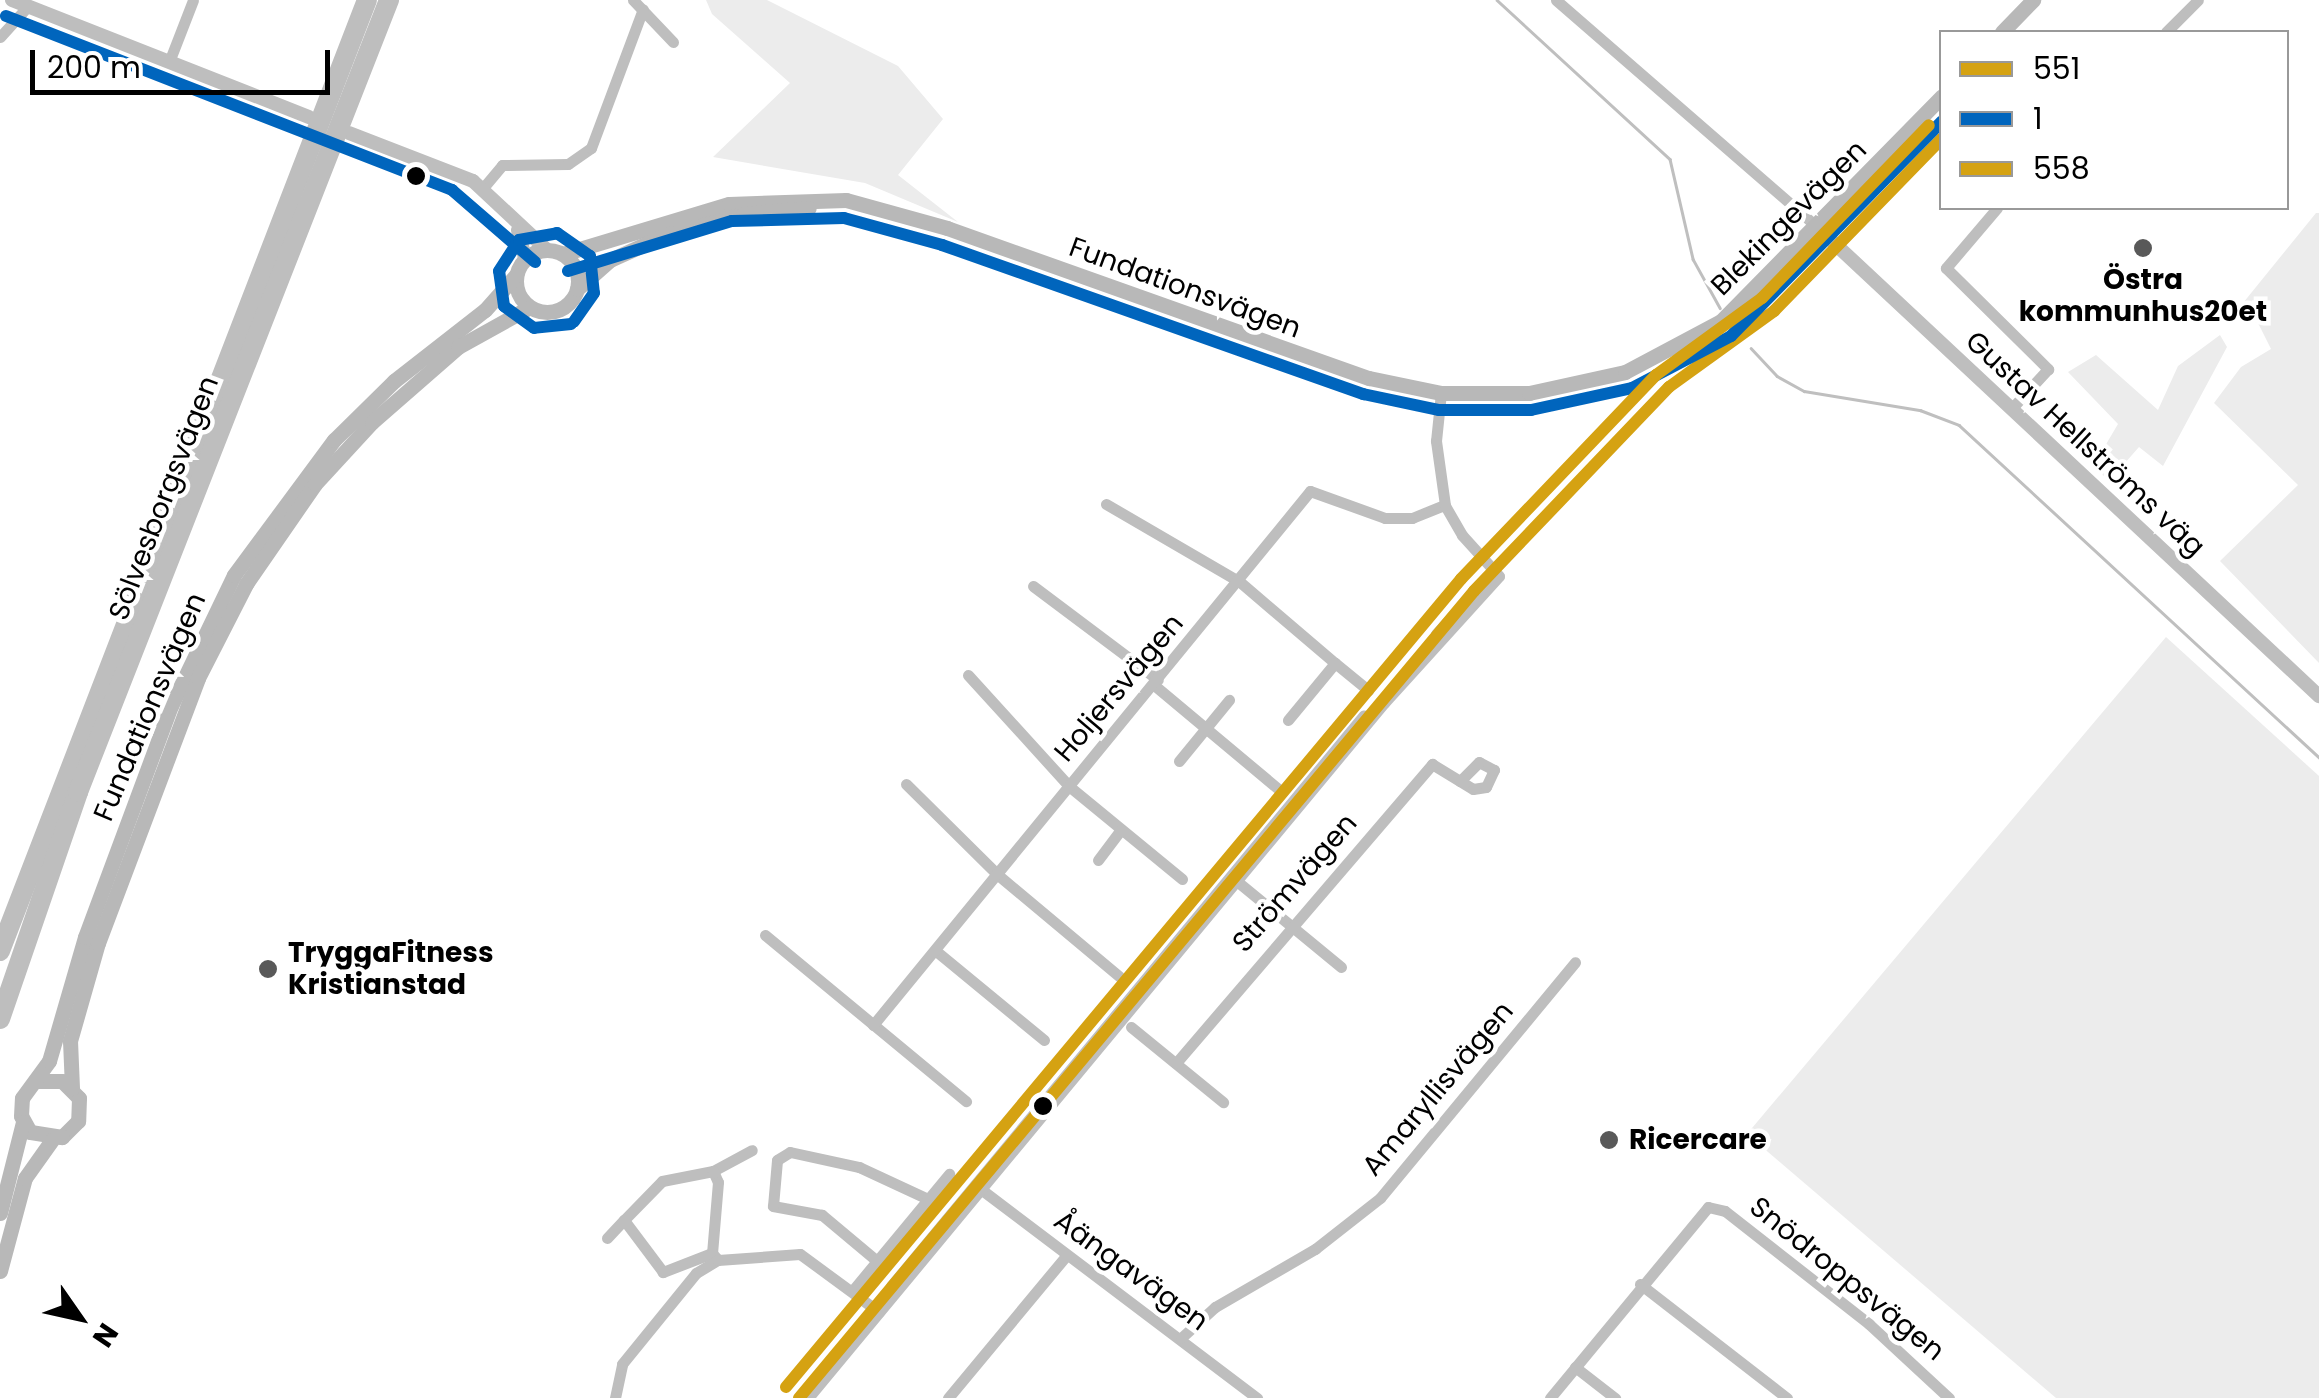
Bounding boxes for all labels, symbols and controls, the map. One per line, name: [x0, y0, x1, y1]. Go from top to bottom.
scale bar: [35, 30, 335, 92]
legend: [1939, 30, 2289, 210]
text: 200 m: [47, 46, 141, 89]
text: 551: [2033, 47, 2080, 90]
text: 1: [2033, 97, 2043, 140]
street label: Blekingevägen: [1704, 133, 1874, 303]
text: 558: [2033, 147, 2090, 190]
unlabelled marker: [406, 166, 426, 186]
street label: Fundationsvägen: [1065, 230, 1305, 346]
marker: Östra kommunhus20et: [2132, 237, 2154, 259]
place label: Östra kommunhus20et: [2019, 263, 2267, 329]
street label: Gustav Hellströms väg: [1958, 324, 2212, 564]
street label: Sölvesborgsvägen: [102, 371, 226, 625]
street label: Fundationsvägen: [87, 588, 213, 826]
street label: Holjersvägen: [1048, 607, 1190, 769]
street label: Strömvägen: [1226, 807, 1364, 959]
place label: TryggaFitness Kristianstad: [288, 936, 494, 1002]
marker: TryggaFitness Kristianstad: [257, 958, 279, 980]
street label: Amaryllisvägen: [1355, 995, 1521, 1183]
unlabelled marker: [1033, 1096, 1053, 1116]
place label: Ricercare: [1629, 1123, 1767, 1157]
marker: Ricercare: [1598, 1129, 1620, 1151]
street label: Snödroppsvägen: [1743, 1190, 1951, 1368]
street label: Åängavägen: [1047, 1204, 1215, 1338]
north arrow: [30, 1268, 130, 1368]
text: N: [83, 1315, 127, 1355]

